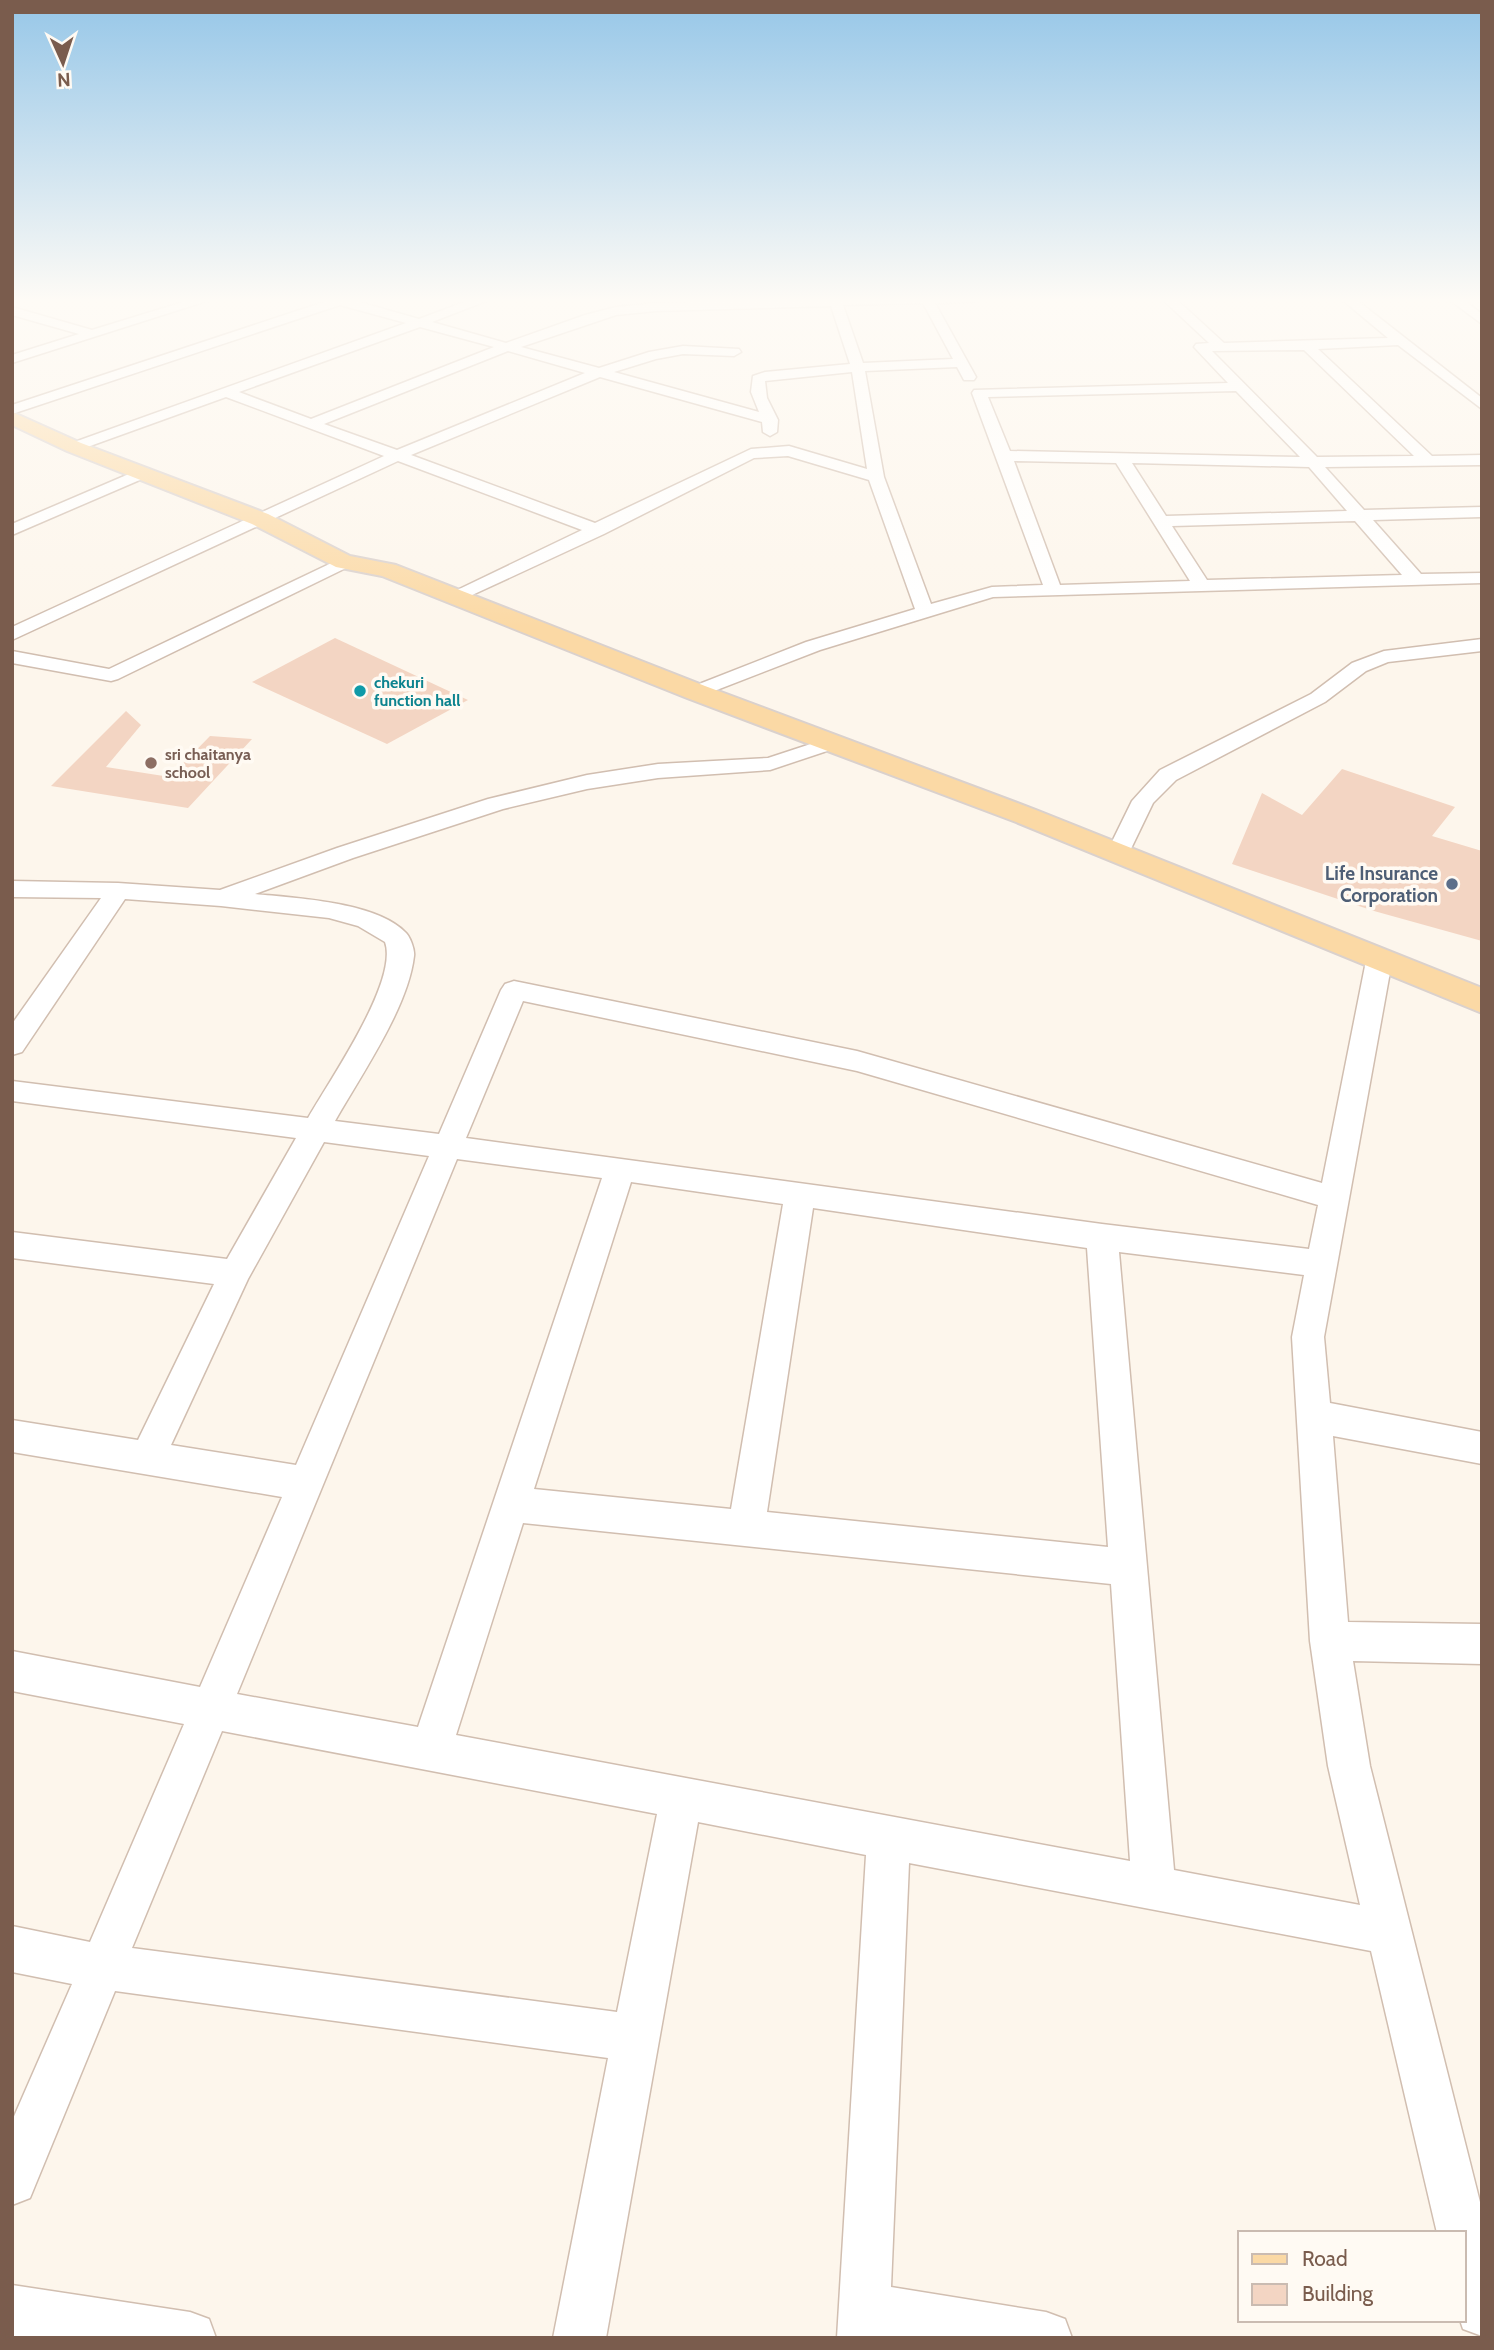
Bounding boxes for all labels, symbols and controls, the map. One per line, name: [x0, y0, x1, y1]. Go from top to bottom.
north arrow: [28, 28, 98, 98]
text: N: [57, 68, 71, 91]
place label: chekuri function hall: [374, 673, 460, 710]
marker: chekuri function hall: [352, 683, 368, 699]
place label: sri chaitanya school: [165, 745, 251, 782]
marker: sri chaitanya school: [143, 755, 159, 771]
place label: Life Insurance Corporation: [1325, 862, 1438, 907]
marker: Life Insurance Corporation: [1444, 876, 1460, 892]
legend: [1238, 2231, 1466, 2322]
text: Road: [1302, 2246, 1348, 2271]
text: Building: [1302, 2281, 1374, 2306]

